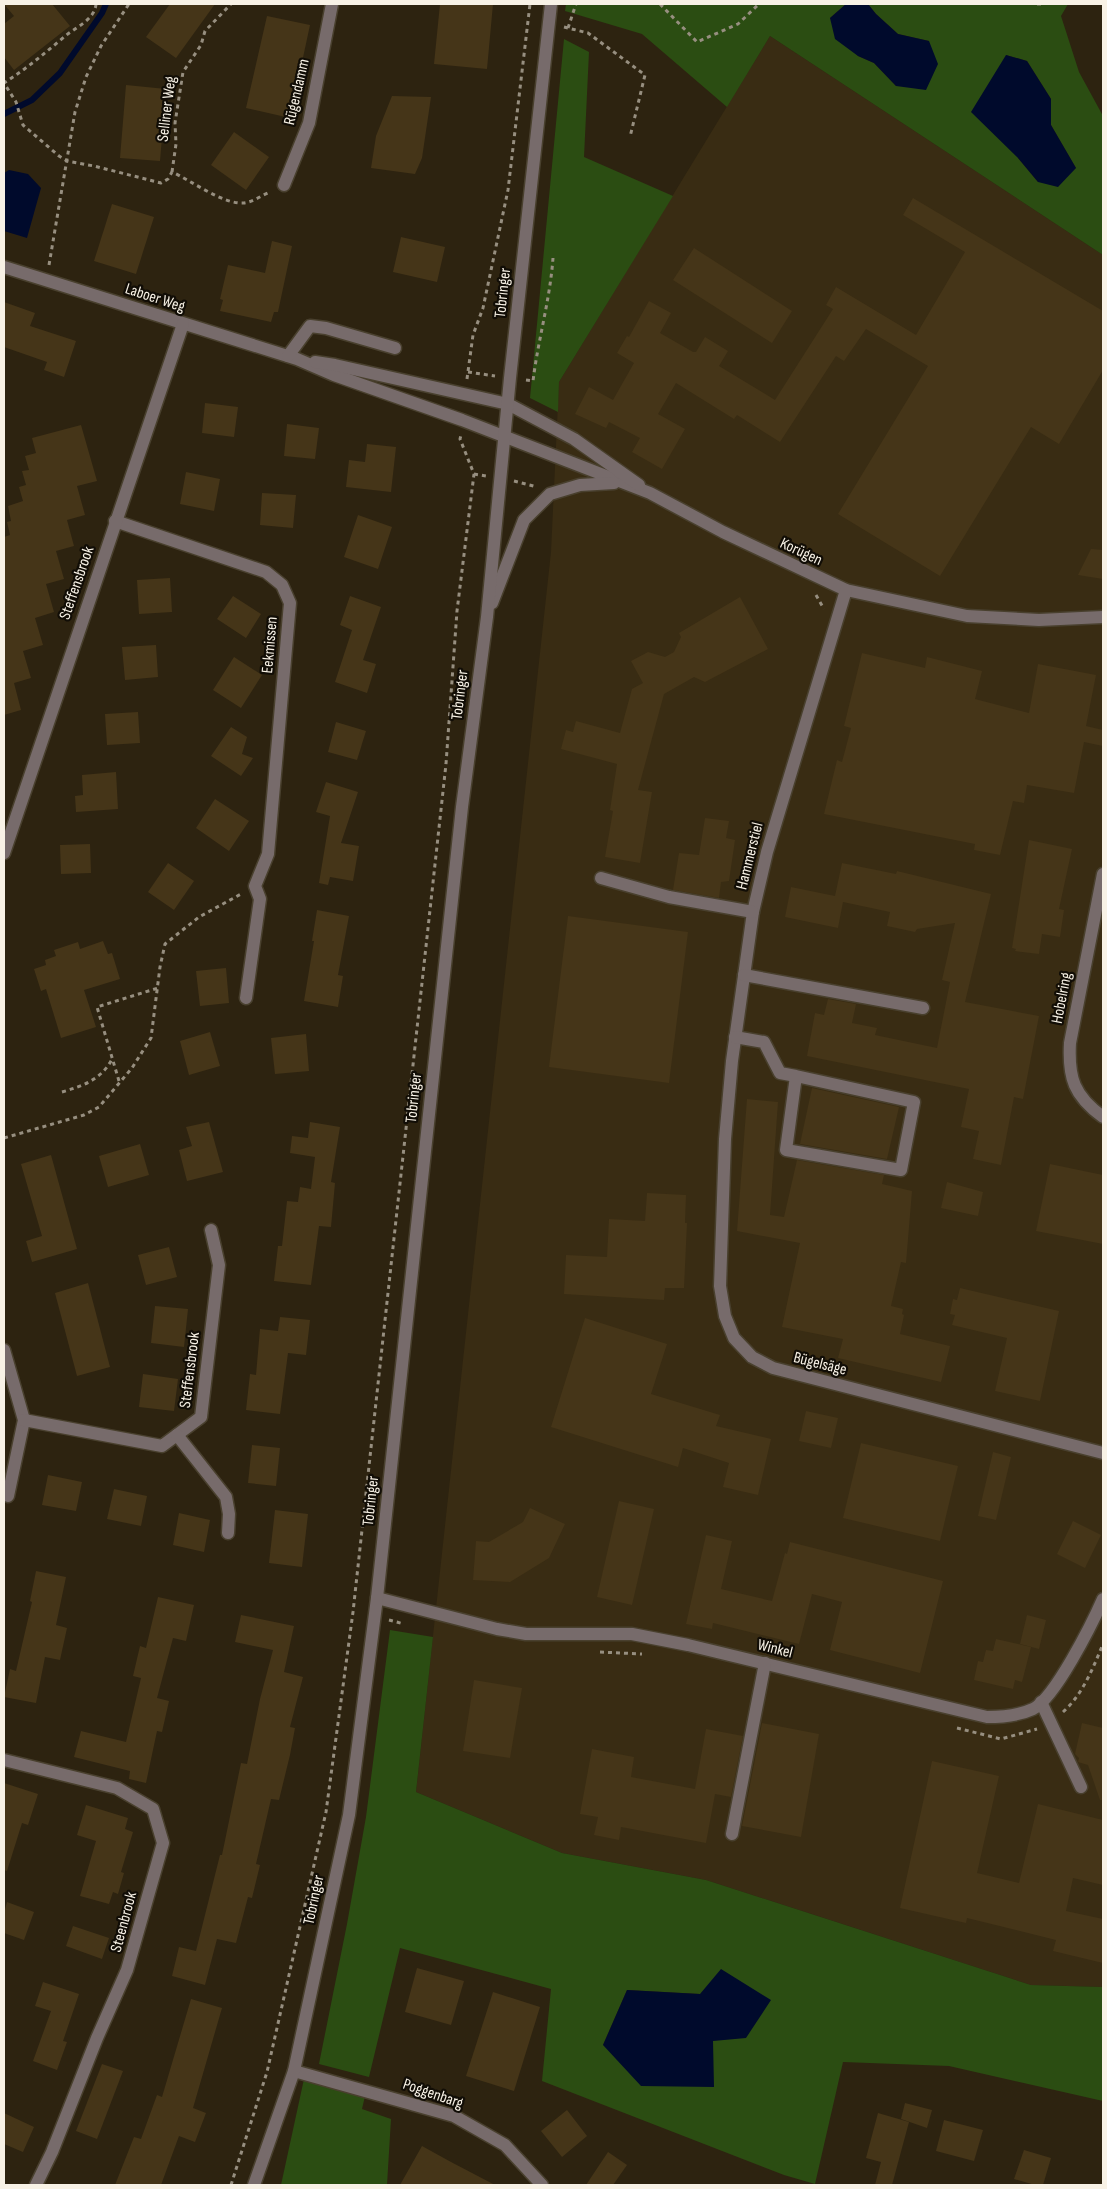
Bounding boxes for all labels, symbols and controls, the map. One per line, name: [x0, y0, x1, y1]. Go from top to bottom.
street label: Rügendamm: [280, 57, 314, 127]
street label: Selliner Weg: [154, 75, 180, 143]
street label: Tobringer: [491, 267, 515, 319]
street label: Laboer Weg: [123, 279, 187, 317]
street label: Korügen: [777, 534, 825, 570]
street label: Steffensbrook: [56, 544, 98, 622]
street label: Eekmissen: [258, 616, 282, 674]
street label: Tobringer: [447, 668, 473, 721]
street label: Hammerstiel: [732, 820, 768, 892]
street label: Hobelring: [1048, 971, 1076, 1025]
street label: Tobringer: [402, 1072, 426, 1124]
street label: Steffensbrook: [176, 1331, 204, 1409]
street label: Bügelsäge: [791, 1348, 849, 1380]
street label: Tobringer: [359, 1475, 383, 1527]
street label: Winkel: [755, 1635, 795, 1663]
street label: Tobringer: [299, 1873, 329, 1927]
street label: Steenbrook: [107, 1890, 141, 1954]
street label: Poggenbarg: [400, 2075, 466, 2113]

